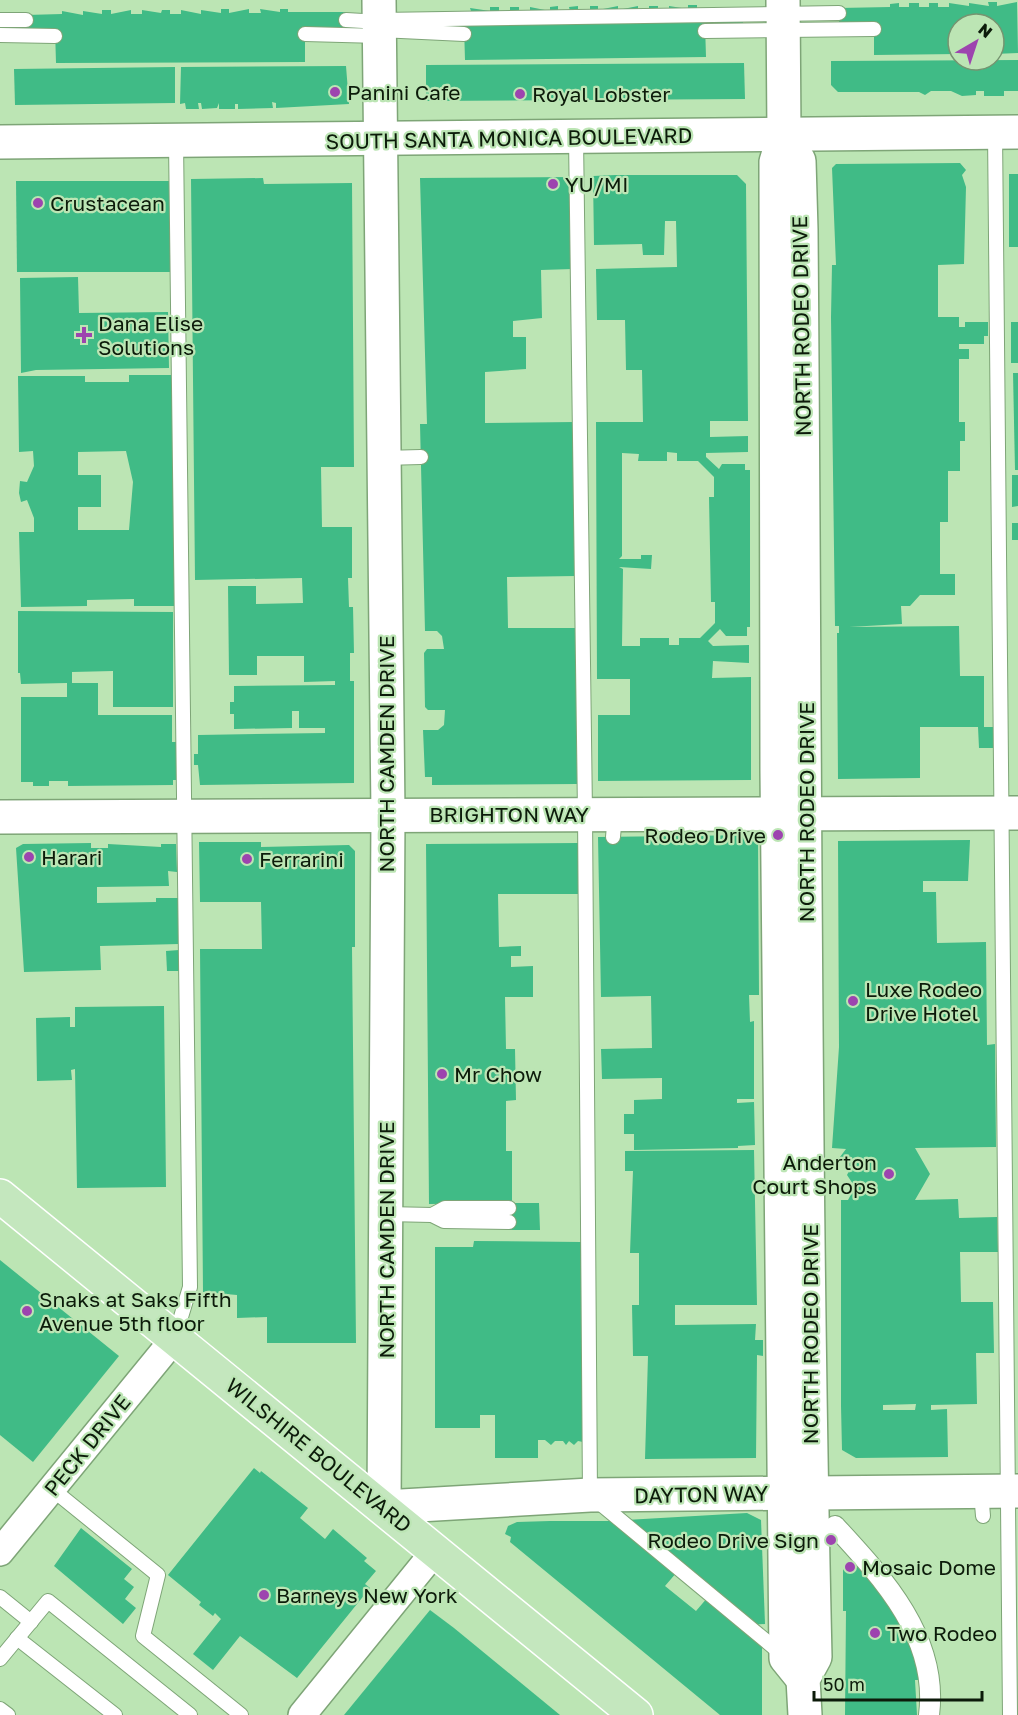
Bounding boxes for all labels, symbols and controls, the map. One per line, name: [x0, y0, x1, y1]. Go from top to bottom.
north arrow: [946, 12, 1006, 72]
text: N: [974, 19, 996, 42]
place label: Panini Cafe: [347, 79, 461, 105]
place label: Royal Lobster: [532, 81, 670, 107]
marker: Panini Cafe: [328, 85, 342, 99]
marker: Royal Lobster: [513, 87, 527, 101]
street label: SOUTH SANTA MONICA BOULEVARD: [325, 122, 693, 154]
place label: YU/MI: [565, 171, 629, 197]
marker: YU/MI: [546, 177, 560, 191]
place label: Crustacean: [50, 190, 165, 216]
marker: Crustacean: [31, 196, 45, 210]
street label: NORTH RODEO DRIVE: [786, 216, 816, 436]
place label: Dana Elise Solutions: [98, 310, 203, 360]
marker: Dana Elise Solutions: [75, 326, 93, 344]
street label: NORTH CAMDEN DRIVE: [373, 636, 399, 872]
street label: NORTH RODEO DRIVE: [793, 702, 819, 922]
street label: BRIGHTON WAY: [429, 801, 589, 827]
place label: Rodeo Drive: [644, 822, 766, 848]
marker: Rodeo Drive: [771, 828, 785, 842]
place label: Harari: [41, 844, 103, 870]
place label: Ferrarini: [259, 846, 344, 872]
marker: Harari: [22, 850, 36, 864]
marker: Ferrarini: [240, 852, 254, 866]
place label: Luxe Rodeo Drive Hotel: [865, 976, 982, 1026]
marker: Luxe Rodeo Drive Hotel: [846, 994, 860, 1008]
place label: Mr Chow: [454, 1061, 542, 1087]
marker: Mr Chow: [435, 1067, 449, 1081]
street label: NORTH CAMDEN DRIVE: [373, 1122, 399, 1358]
place label: Anderton Court Shops: [752, 1149, 877, 1199]
marker: Anderton Court Shops: [882, 1167, 896, 1181]
street label: NORTH RODEO DRIVE: [797, 1224, 823, 1444]
place label: Snaks at Saks Fifth Avenue 5th floor: [39, 1286, 232, 1336]
marker: Snaks at Saks Fifth Avenue 5th floor: [20, 1304, 34, 1318]
street label: WILSHIRE BOULEVARD: [221, 1372, 417, 1538]
street label: PECK DRIVE: [38, 1389, 136, 1501]
street label: DAYTON WAY: [634, 1480, 769, 1508]
place label: Rodeo Drive Sign: [647, 1527, 819, 1553]
marker: Rodeo Drive Sign: [824, 1533, 838, 1547]
place label: Mosaic Dome: [862, 1554, 996, 1580]
marker: Mosaic Dome: [843, 1560, 857, 1574]
place label: Barneys New York: [276, 1582, 458, 1608]
marker: Barneys New York: [257, 1588, 271, 1602]
place label: Two Rodeo: [887, 1620, 997, 1646]
marker: Two Rodeo: [868, 1626, 882, 1640]
scale bar: [814, 1664, 982, 1702]
text: 50 m: [823, 1673, 865, 1695]

